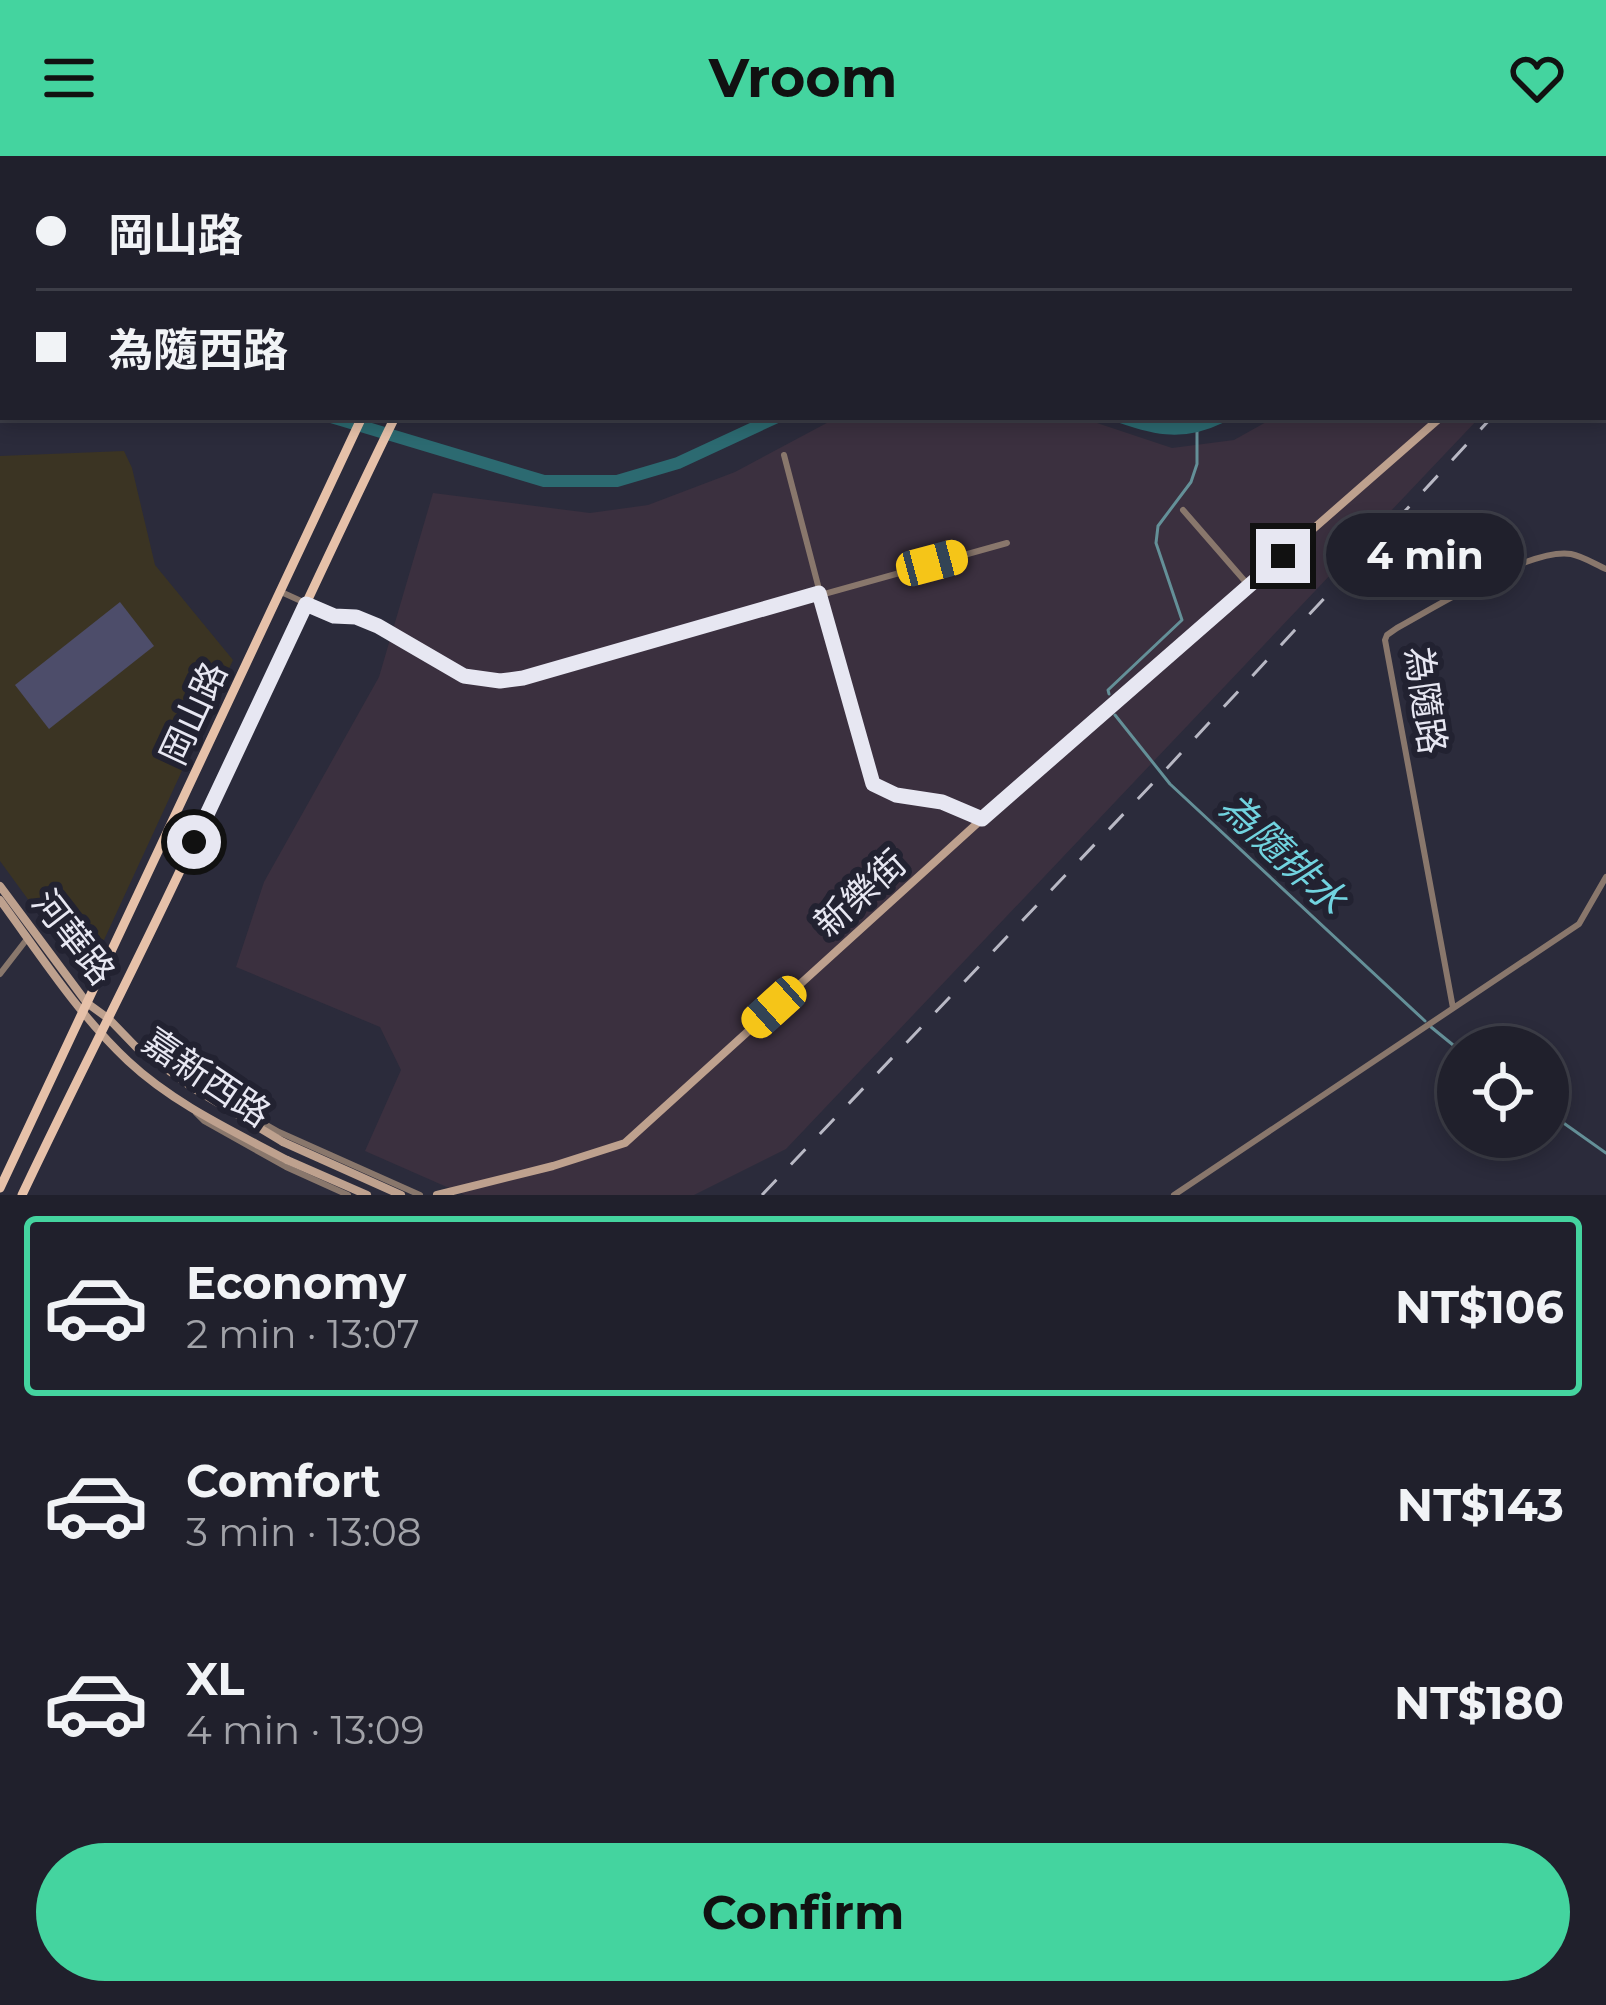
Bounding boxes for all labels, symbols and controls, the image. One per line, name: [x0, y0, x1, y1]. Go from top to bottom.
icon: menu: [36, 45, 102, 111]
text: Vroom: [709, 45, 897, 111]
icon: heart: [1504, 45, 1570, 111]
text: 岡山路: [108, 207, 243, 262]
text: 為隨西路: [108, 322, 288, 377]
callout: 4 min: [1325, 514, 1523, 598]
route end: [1256, 529, 1310, 583]
text: 4 min: [1366, 531, 1484, 579]
car: [893, 536, 971, 590]
street label: 為隨路: [1397, 643, 1455, 757]
street label: 岡山路: [150, 655, 236, 771]
water label: 為隨排水: [1210, 782, 1358, 925]
route start: [167, 815, 221, 869]
street label: 新樂街: [805, 841, 915, 945]
street label: 河華路: [23, 881, 125, 993]
car: [735, 970, 813, 1044]
street label: 嘉新西路: [135, 1018, 279, 1136]
map controls: [1437, 1026, 1569, 1158]
button: locate: [1437, 1026, 1569, 1158]
icon: car: [42, 1252, 150, 1360]
text: Economy: [186, 1255, 406, 1310]
text: NT$106: [1395, 1279, 1564, 1334]
text: 2 min · 13:07: [186, 1310, 420, 1358]
icon: car: [42, 1450, 150, 1558]
text: Comfort: [186, 1453, 381, 1508]
text: NT$143: [1397, 1477, 1564, 1532]
text: 3 min · 13:08: [186, 1508, 422, 1556]
icon: car: [42, 1648, 150, 1756]
text: XL: [186, 1651, 244, 1706]
text: NT$180: [1394, 1675, 1564, 1730]
text: 4 min · 13:09: [186, 1706, 424, 1754]
button: Confirm: [36, 1843, 1570, 1981]

